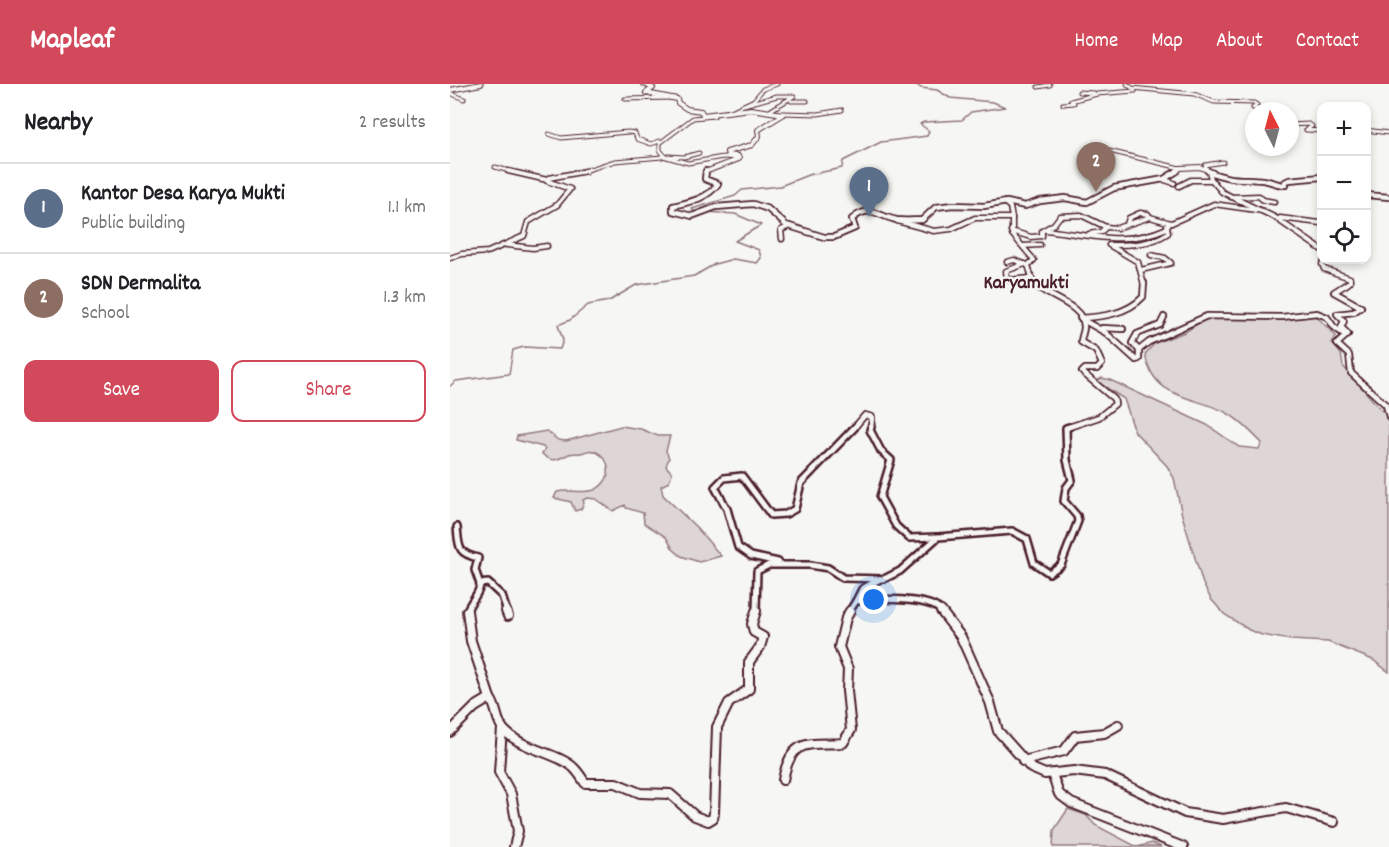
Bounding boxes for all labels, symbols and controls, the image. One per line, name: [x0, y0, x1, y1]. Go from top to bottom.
text: Mapleaf: [30, 22, 114, 62]
text: Home: [1074, 27, 1118, 57]
text: Map: [1151, 27, 1183, 57]
text: About: [1216, 27, 1263, 57]
text: Contact: [1296, 27, 1359, 57]
north arrow: [1245, 102, 1299, 156]
map controls: [1317, 102, 1371, 264]
button: +: [1317, 102, 1371, 156]
text: Nearby: [24, 105, 92, 142]
text: 2 results: [359, 109, 426, 137]
pin: 2: [1076, 142, 1116, 192]
button: −: [1317, 156, 1371, 210]
pin: 1: [850, 168, 888, 217]
text: Kantor Desa Karya Mukti: [81, 179, 285, 210]
text: 1: [41, 194, 46, 222]
text: 1.1 km: [387, 194, 426, 222]
text: Public building: [81, 210, 185, 238]
button: locate: [1317, 210, 1371, 264]
text: SDN Dermalita: [81, 269, 200, 300]
district label: Karyamukti: [983, 270, 1069, 298]
text: 2: [39, 284, 48, 312]
text: 1.3 km: [383, 284, 426, 312]
text: School: [81, 300, 130, 328]
button: Save: [24, 360, 219, 422]
button: Share: [231, 360, 426, 422]
your location: [859, 585, 888, 614]

